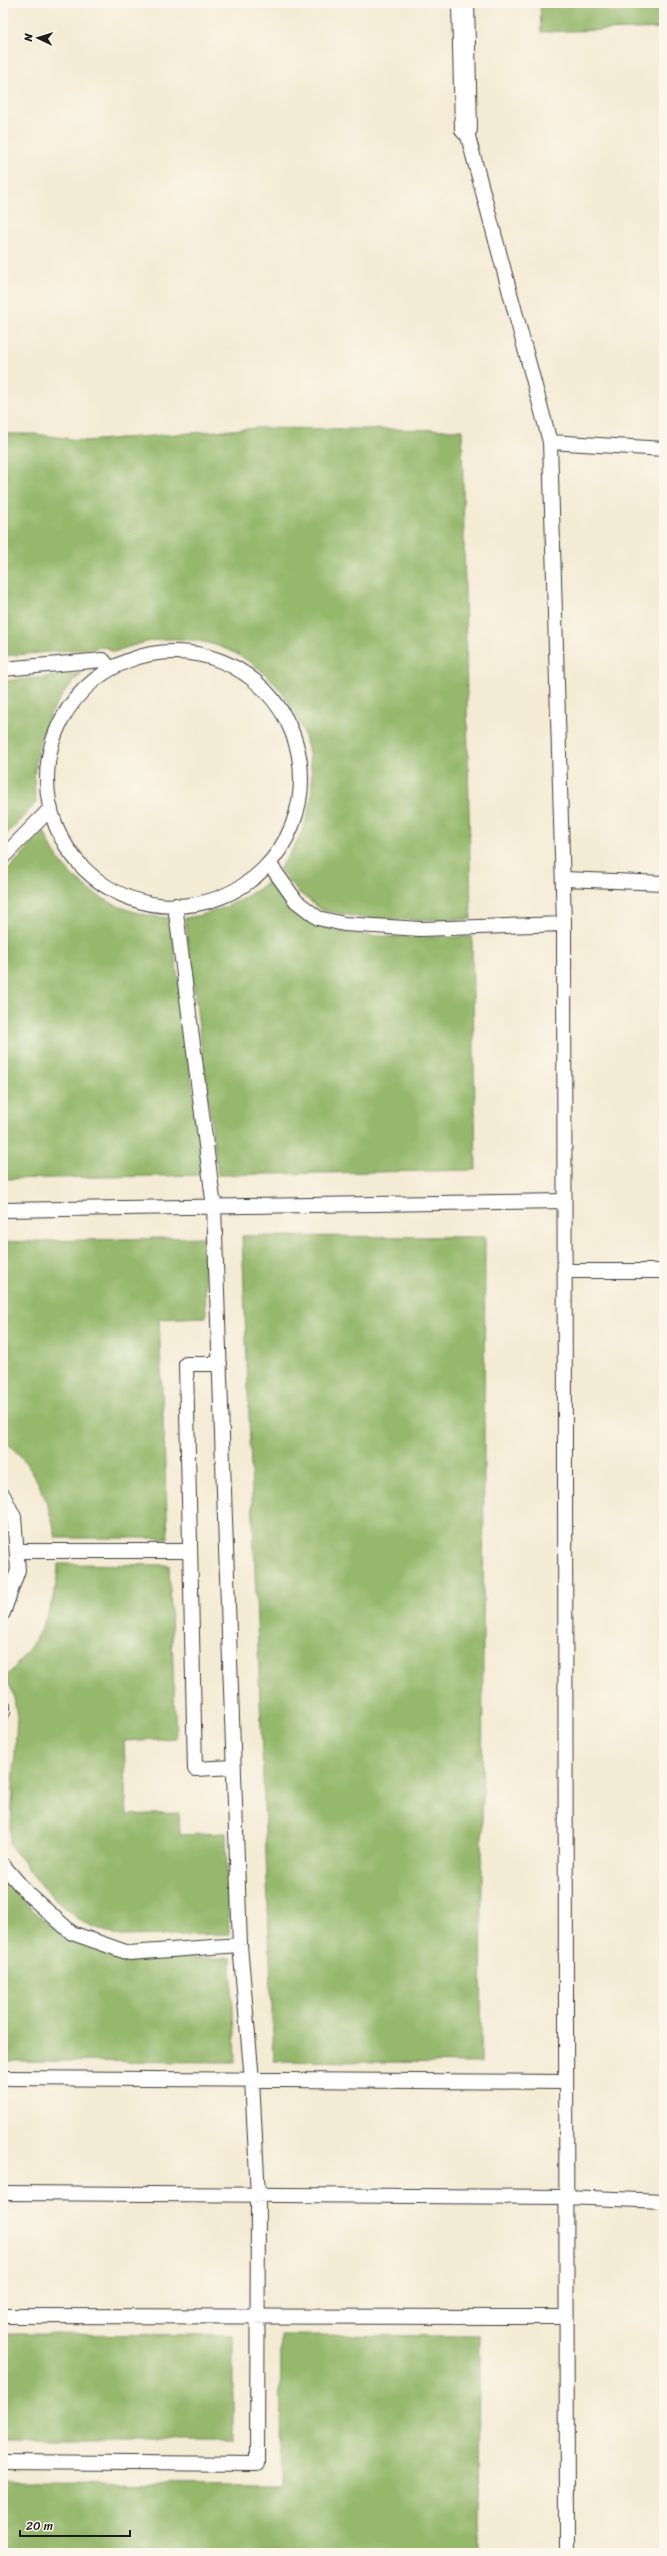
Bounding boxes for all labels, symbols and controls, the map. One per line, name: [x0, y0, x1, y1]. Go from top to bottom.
north arrow: [18, 18, 58, 58]
text: N: [19, 32, 38, 43]
scale bar: [20, 2512, 130, 2538]
text: 20 m: [26, 2515, 53, 2537]

